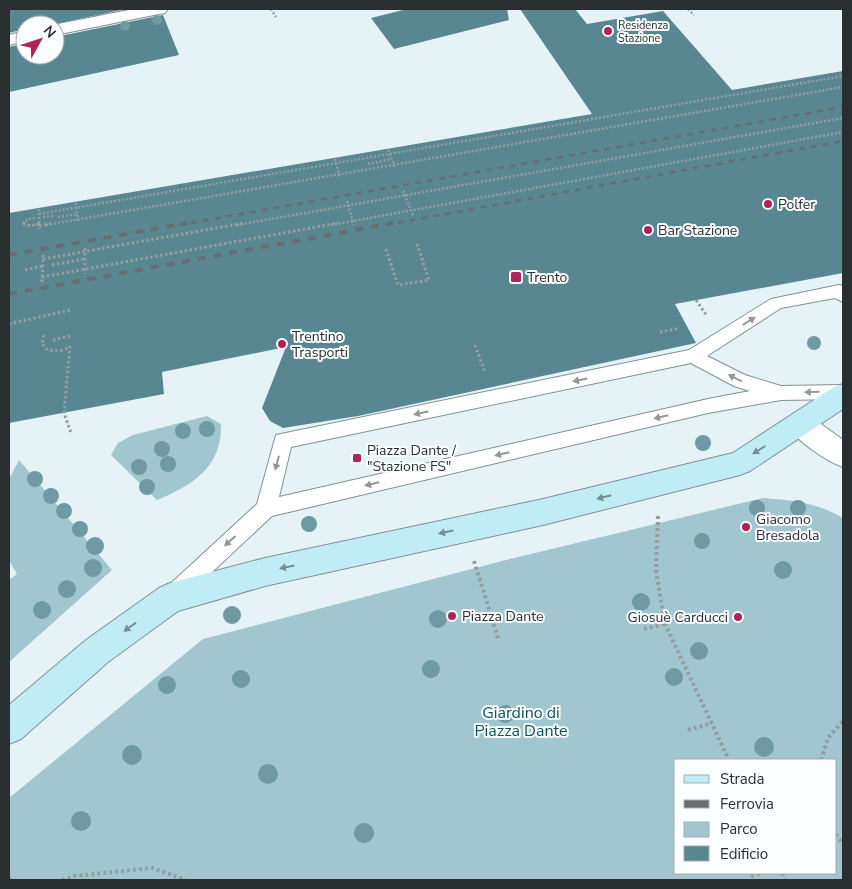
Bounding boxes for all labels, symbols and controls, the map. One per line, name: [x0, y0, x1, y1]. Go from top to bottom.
north arrow: [15, 15, 65, 65]
place label: Residenza Stazione: [618, 18, 668, 46]
text: N: [39, 22, 60, 42]
marker: Residenza Stazione: [602, 25, 614, 37]
place label: Polfer: [778, 195, 815, 214]
marker: Polfer: [762, 198, 774, 210]
place label: Bar Stazione: [658, 221, 737, 240]
marker: Bar Stazione: [642, 224, 654, 236]
place label: Trento: [527, 268, 568, 287]
marker: Trento: [509, 270, 523, 284]
one-way arrow: [743, 316, 756, 326]
place label: Trentino Trasporti: [292, 327, 348, 362]
marker: Trentino Trasporti: [276, 338, 288, 350]
one-way arrow: [727, 374, 742, 382]
one-way arrow: [572, 376, 587, 384]
one-way arrow: [804, 388, 820, 396]
one-way arrow: [413, 409, 428, 417]
one-way arrow: [653, 413, 668, 421]
place label: Piazza Dante / "Stazione FS": [367, 441, 457, 476]
one-way arrow: [753, 446, 766, 455]
one-way arrow: [495, 450, 510, 458]
marker: Piazza Dante / "Stazione FS": [351, 452, 363, 464]
one-way arrow: [273, 455, 281, 470]
one-way arrow: [365, 480, 380, 488]
one-way arrow: [597, 493, 612, 501]
place label: Giacomo Bresadola: [756, 510, 820, 545]
marker: Giacomo Bresadola: [740, 521, 752, 533]
one-way arrow: [438, 528, 453, 536]
one-way arrow: [223, 536, 236, 547]
one-way arrow: [280, 563, 295, 571]
place label: Piazza Dante: [462, 607, 543, 626]
place label: Giosuè Carducci: [628, 608, 728, 627]
marker: Piazza Dante: [446, 610, 458, 622]
marker: Giosuè Carducci: [732, 611, 744, 623]
one-way arrow: [124, 621, 137, 632]
park label: Giardino di Piazza Dante: [474, 702, 568, 742]
legend: [674, 759, 837, 874]
text: Strada: [720, 769, 764, 789]
text: Ferrovia: [720, 794, 774, 814]
text: Parco: [720, 819, 758, 839]
text: Edificio: [720, 844, 768, 864]

